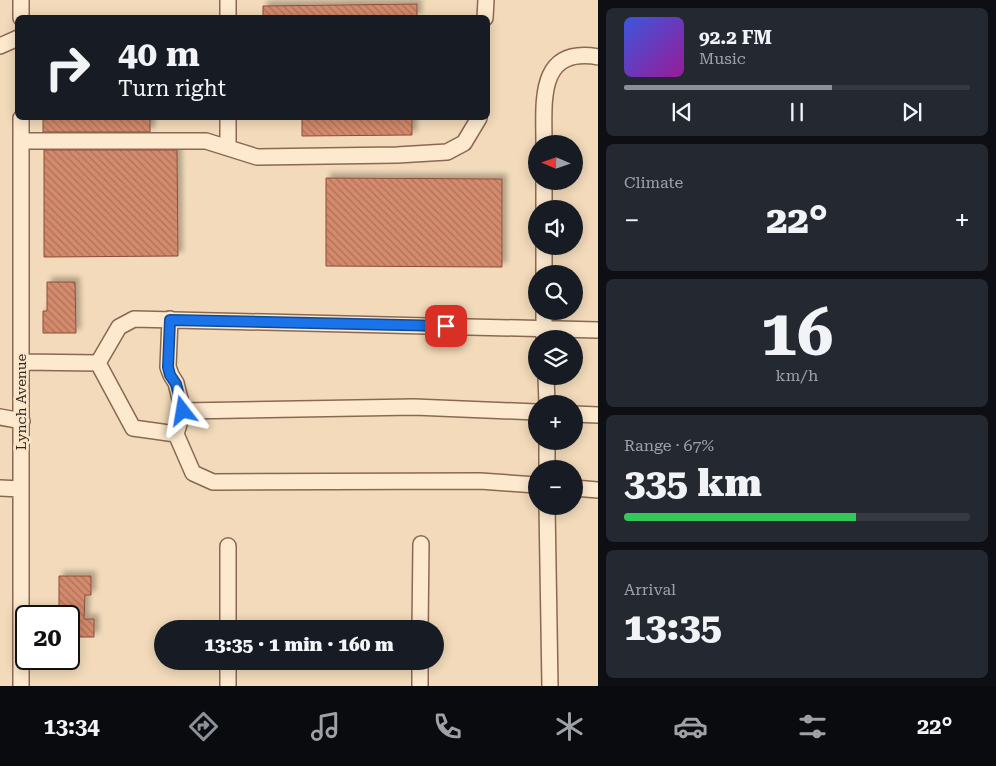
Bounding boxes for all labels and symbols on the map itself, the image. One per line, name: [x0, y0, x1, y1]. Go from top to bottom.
north arrow: [528, 135, 582, 190]
pin: [425, 305, 467, 347]
street label: Lynch Avenue: [13, 354, 29, 450]
position arrow: [156, 384, 208, 436]
speed limit sign: 20: [15, 605, 80, 670]

